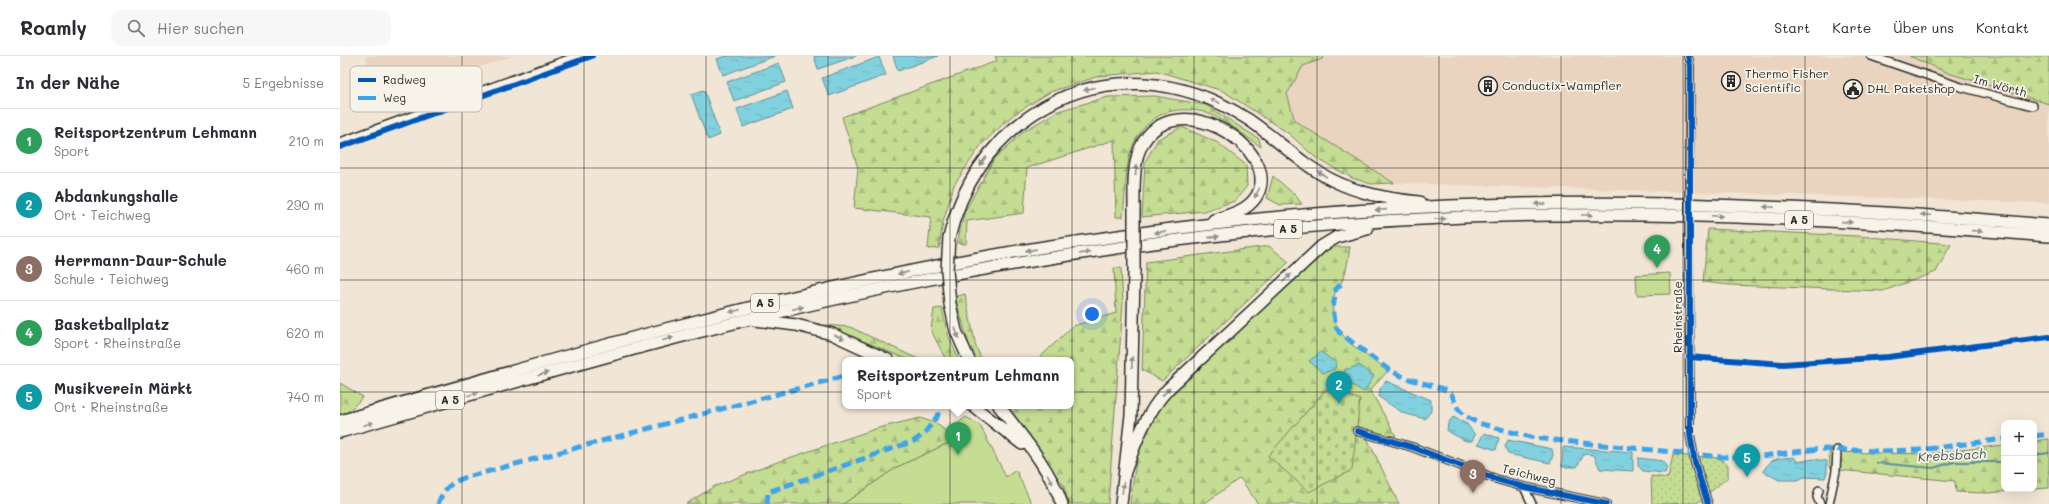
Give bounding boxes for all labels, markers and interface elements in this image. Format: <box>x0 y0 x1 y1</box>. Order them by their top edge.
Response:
search box <box>111 10 391 46</box>
text: Roamly <box>20 15 87 40</box>
icon: search <box>125 17 147 39</box>
text: Hier suchen <box>157 18 244 38</box>
text: Start <box>1774 18 1810 37</box>
text: Karte <box>1832 18 1871 37</box>
text: Über uns <box>1893 18 1954 37</box>
text: Kontakt <box>1976 18 2029 37</box>
place label: Thermo Fisher Scientific <box>1745 65 1829 95</box>
legend <box>350 66 482 112</box>
building icon: Thermo Fisher Scientific <box>1720 70 1742 92</box>
street label: Im Wörth <box>1972 70 2029 100</box>
text: In der Nähe <box>16 71 120 93</box>
text: Radweg <box>383 72 426 87</box>
text: 5 Ergebnisse <box>243 74 324 91</box>
building icon: Conductix-Wampfler <box>1477 75 1499 97</box>
place label: Conductix-Wampfler <box>1502 77 1622 93</box>
public building icon: DHL Paketshop <box>1842 78 1864 100</box>
place label: DHL Paketshop <box>1867 80 1955 96</box>
one-way arrow <box>1082 86 1094 92</box>
text: Weg <box>383 90 406 105</box>
one-way arrow <box>1210 98 1221 104</box>
text: Reitsportzentrum Lehmann <box>54 122 257 142</box>
text: 1 <box>26 132 32 149</box>
text: 210 m <box>288 132 324 149</box>
text: Sport <box>54 142 89 159</box>
one-way arrow <box>979 155 987 166</box>
one-way arrow <box>1133 164 1139 176</box>
one-way arrow <box>1317 171 1328 178</box>
text: Abdankungshalle <box>54 186 178 206</box>
one-way arrow <box>1254 187 1260 199</box>
text: 2 <box>25 196 33 213</box>
text: 290 m <box>287 196 324 213</box>
one-way arrow <box>1534 201 1546 208</box>
one-way arrow <box>1763 203 1775 210</box>
text: Ort · Teichweg <box>54 206 150 223</box>
one-way arrow <box>1375 207 1387 214</box>
road number: A 5 <box>1785 211 1813 229</box>
one-way arrow <box>1581 212 1594 218</box>
one-way arrow <box>1920 212 1932 219</box>
one-way arrow <box>1711 213 1723 220</box>
one-way arrow <box>1434 216 1447 222</box>
one-way arrow <box>1841 218 1853 225</box>
road number: A 5 <box>1274 220 1302 238</box>
one-way arrow <box>1971 227 1983 234</box>
one-way arrow <box>1154 229 1166 235</box>
one-way arrow <box>1208 233 1220 240</box>
pin: 4 <box>1644 235 1670 268</box>
one-way arrow <box>1025 247 1037 253</box>
text: Herrmann-Daur-Schule <box>54 250 227 270</box>
one-way arrow <box>1079 250 1091 257</box>
text: 3 <box>25 260 33 277</box>
text: 460 m <box>286 260 324 277</box>
text: Schule · Teichweg <box>54 270 169 287</box>
one-way arrow <box>897 270 909 276</box>
one-way arrow <box>1282 273 1292 282</box>
street label: Rheinstraße <box>1669 281 1685 353</box>
road number: A 5 <box>751 294 779 312</box>
one-way arrow <box>792 304 804 310</box>
your location <box>1082 304 1102 324</box>
one-way arrow <box>729 308 742 314</box>
text: Basketballplatz <box>54 314 169 334</box>
text: 4 <box>25 324 33 341</box>
text: 620 m <box>286 324 324 341</box>
one-way arrow <box>954 327 960 339</box>
text: Sport · Rheinstraße <box>54 334 181 351</box>
one-way arrow <box>833 334 845 340</box>
one-way arrow <box>662 336 674 342</box>
one-way arrow <box>1129 355 1135 368</box>
popup <box>842 357 1074 409</box>
text: Reitsportzentrum Lehmann <box>857 365 1059 385</box>
one-way arrow <box>537 371 549 377</box>
pin: 2 <box>1326 371 1352 404</box>
text: Musikverein Märkt <box>54 378 192 398</box>
text: Sport <box>857 385 892 402</box>
one-way arrow <box>1161 386 1170 397</box>
text: 5 <box>25 388 33 405</box>
text: 740 m <box>287 388 324 405</box>
road number: A 5 <box>436 391 464 409</box>
one-way arrow <box>467 391 479 397</box>
text: Ort · Rheinstraße <box>54 398 168 415</box>
map controls <box>2001 420 2037 492</box>
button: + <box>2001 420 2037 456</box>
one-way arrow <box>362 421 374 427</box>
pin: 1 <box>945 422 971 455</box>
pin: 5 <box>1734 444 1760 477</box>
water label: Krebsbach <box>1917 444 1987 465</box>
button: − <box>2001 456 2037 492</box>
pin: 3 <box>1460 460 1486 493</box>
street label: Teichweg <box>1500 460 1558 488</box>
one-way arrow <box>1047 473 1054 485</box>
one-way arrow <box>1120 482 1126 494</box>

